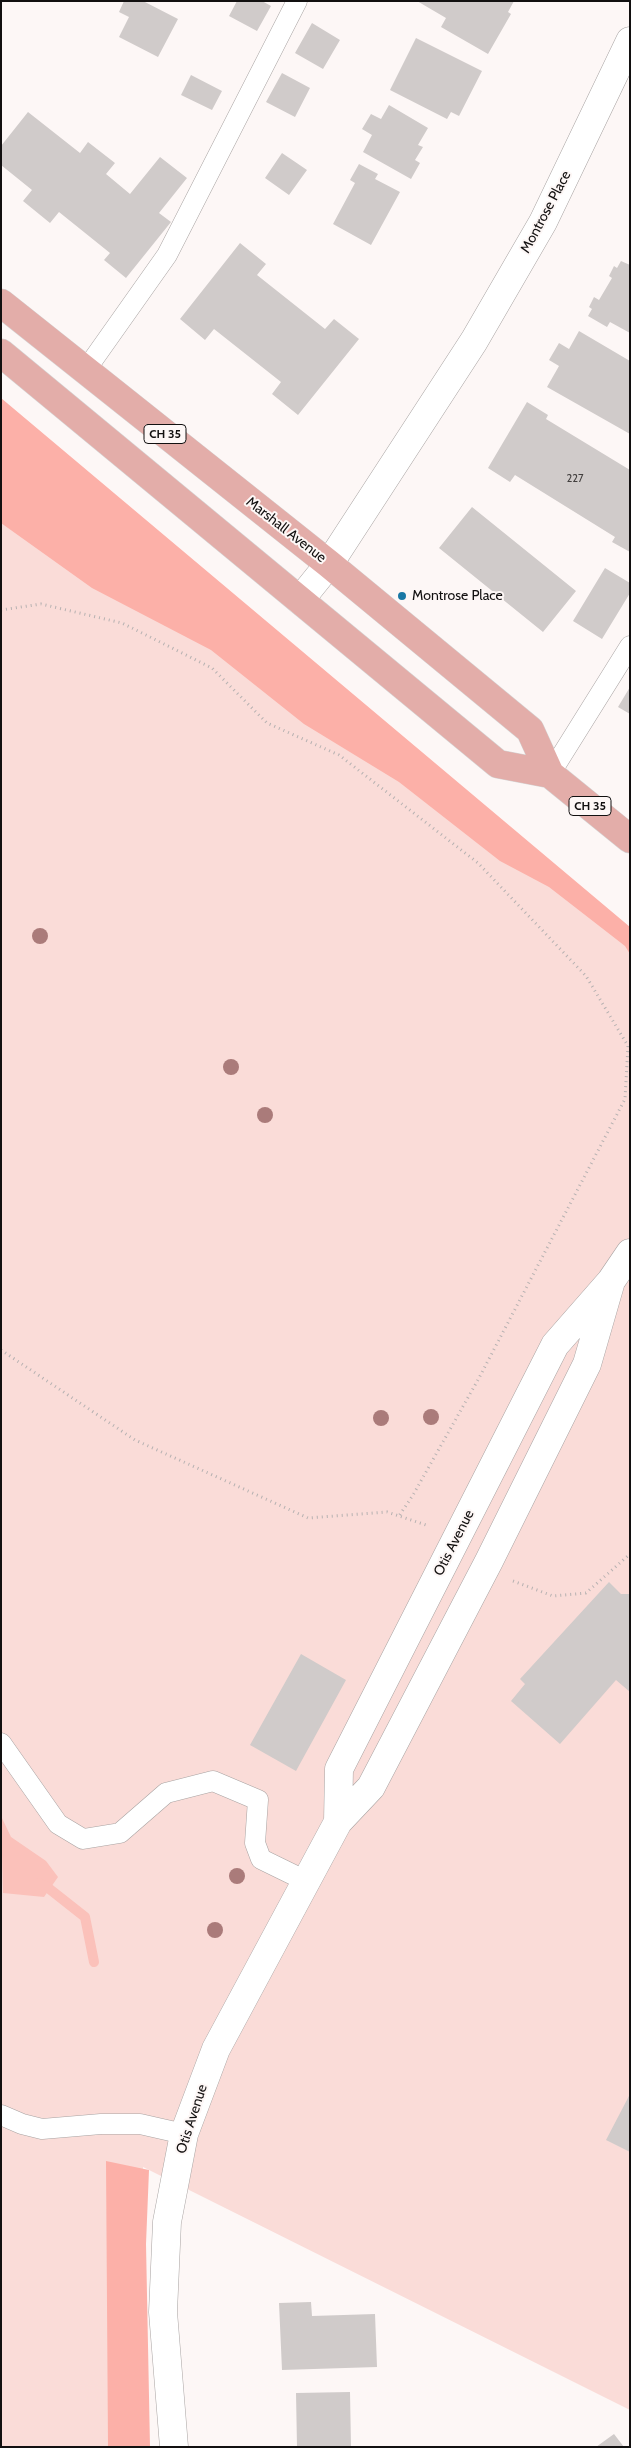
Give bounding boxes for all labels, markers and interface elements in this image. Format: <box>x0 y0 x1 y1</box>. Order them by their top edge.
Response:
street label: Montrose Place <box>517 168 575 256</box>
road number: CH 35 <box>144 424 186 444</box>
house number: 227 <box>566 472 584 486</box>
street label: Marshall Avenue <box>243 494 329 566</box>
place label: Montrose Place <box>412 588 503 604</box>
marker: Montrose Place <box>396 590 408 602</box>
road number: CH 35 <box>569 796 611 816</box>
street label: Otis Avenue <box>430 1507 478 1579</box>
street label: Otis Avenue <box>173 2082 211 2156</box>

